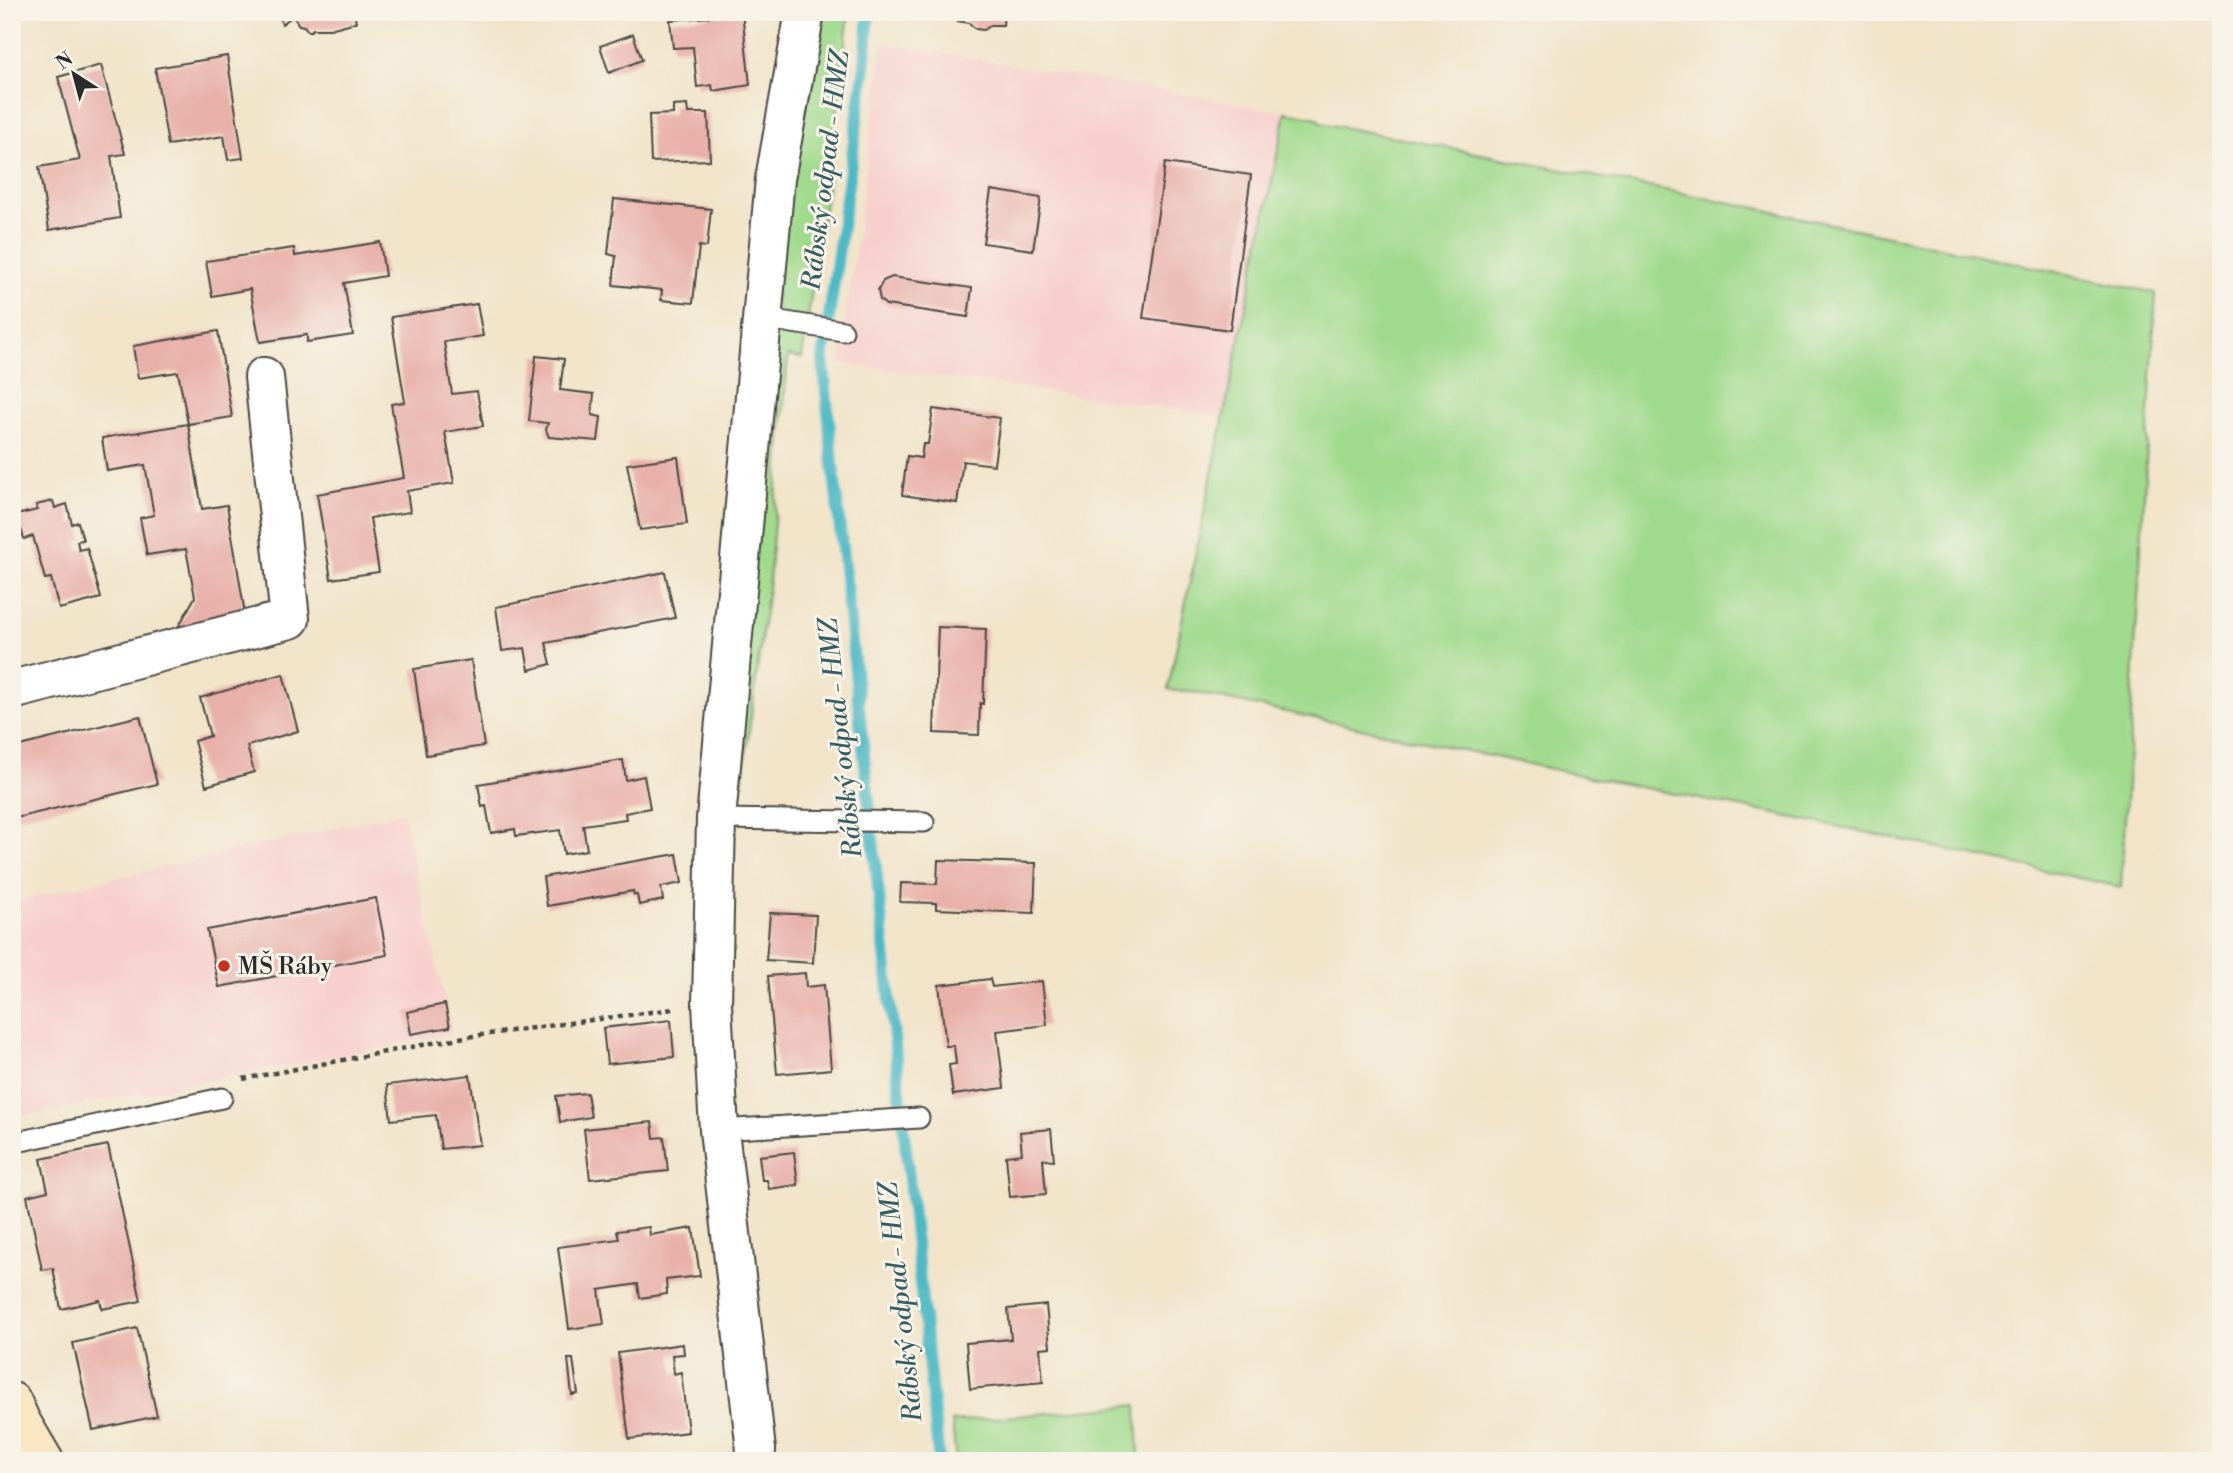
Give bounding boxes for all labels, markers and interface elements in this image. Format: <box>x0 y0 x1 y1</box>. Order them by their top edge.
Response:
north arrow <box>38 38 108 108</box>
water label: Rábský odpad - HMZ <box>795 46 857 293</box>
text: N <box>51 47 78 75</box>
water label: Rábský odpad - HMZ <box>812 614 870 861</box>
place label: MŠ Ráby <box>238 950 333 982</box>
marker: MŠ Ráby <box>216 958 232 974</box>
water label: Rábský odpad - HMZ <box>872 1178 930 1425</box>

